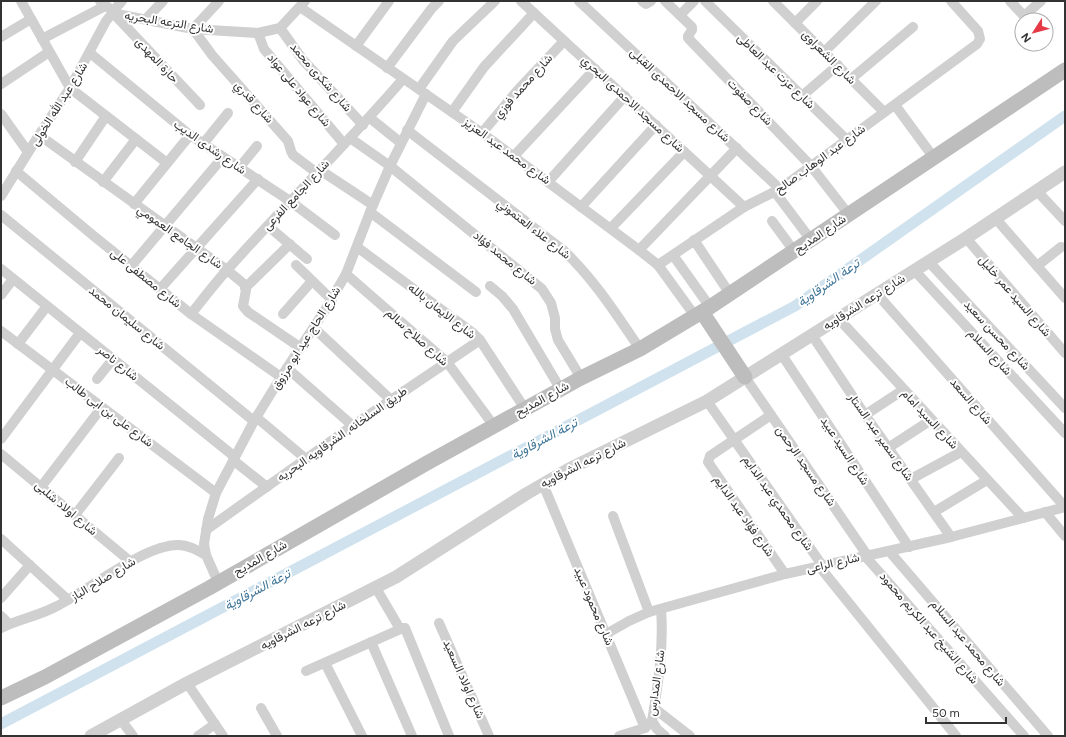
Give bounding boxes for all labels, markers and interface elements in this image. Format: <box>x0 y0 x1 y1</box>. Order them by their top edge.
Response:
street label: شارع الترعه البحريه <box>123 8 215 38</box>
north arrow <box>1014 12 1054 52</box>
street label: شارع الشعراوى <box>798 27 859 88</box>
street label: شارع عزت عبد العاطى <box>733 30 818 113</box>
text: N <box>1019 30 1034 45</box>
street label: حارة المهدى <box>132 34 182 86</box>
street label: شارع شكرى محمد <box>286 40 355 116</box>
street label: شارع مسجد الاحمدى القبلى <box>626 45 733 146</box>
street label: شارع عواد على عواد <box>263 51 334 131</box>
street label: شارع محمد فوزي <box>491 51 558 123</box>
street label: شارع مسجد الاحمدى البحري <box>577 53 687 157</box>
street label: شارع عبد الله الخولى <box>28 60 92 149</box>
street label: شارع صفوت <box>723 76 776 129</box>
street label: شارع قدري <box>229 78 276 128</box>
street label: شارع محمد عبد العزيز <box>459 114 553 189</box>
street label: شارع رشدى الديب <box>170 117 249 179</box>
street label: شارع عبد الوهاب صالح <box>772 122 869 198</box>
street label: شارع الجامع الفرعى <box>260 157 334 234</box>
street label: شارع علاء العتموني <box>493 196 573 264</box>
street label: شارع الجامع العمومي <box>133 202 225 274</box>
street label: شارع المديح <box>792 212 850 258</box>
street label: شارع محمد فؤاد <box>469 228 539 289</box>
street label: شارع مصطفى على <box>107 245 184 312</box>
street label: شارع السيد عمر خليل <box>975 253 1054 341</box>
water label: ترعة الشرقاوية <box>794 254 865 310</box>
street label: شارع ترعه الشرقاويه <box>820 271 909 335</box>
street label: شارع الايمان بالله <box>404 280 479 343</box>
street label: شارع سليمان محمد <box>85 283 168 354</box>
street label: شارع الحاج عيد ابو مرزوق <box>269 284 345 393</box>
street label: شارع محسن سعيد <box>960 297 1033 374</box>
street label: شارع صلاح سالم <box>382 305 451 370</box>
street label: شارع السلام <box>964 326 1015 379</box>
street label: شارع ناصر <box>93 342 141 385</box>
street label: شارع على بن ابى طالب <box>61 374 156 451</box>
street label: شارع السعد <box>946 375 995 428</box>
street label: شارع المديح <box>513 379 572 421</box>
street label: طريق السلخانه, الشرقاويه البحريه <box>274 384 410 485</box>
street label: شارع السيد امام <box>897 386 961 453</box>
street label: شارع سمير عبد الستار <box>843 390 916 485</box>
water label: ترعة الشرقاوية <box>509 414 582 463</box>
street label: شارع السيد عبيد <box>816 414 872 489</box>
street label: شارع مسجد الرحمن <box>771 423 839 510</box>
street label: شارع ترعه الشرقاويه <box>538 435 629 492</box>
street label: شارع محمدي عبد الدايم <box>737 453 816 555</box>
street label: شارع فؤاد عبد الدايم <box>709 473 777 560</box>
street label: شارع اولاد شلبى <box>31 478 100 540</box>
street label: شارع المديح <box>231 537 290 581</box>
street label: شارع الراعى <box>805 550 861 578</box>
street label: شارع صلاح الباز <box>67 554 139 606</box>
water label: ترعة الشرقاوية <box>222 565 295 614</box>
street label: شارع محمود عبيد <box>569 565 617 648</box>
street label: شارع الشيخ عبد الكريم محمود <box>875 569 981 688</box>
street label: شارع ترعه الشرقاويه <box>258 597 349 654</box>
street label: شارع محمد عبد السلام <box>926 597 1008 690</box>
street label: شارع اولاد السعيد <box>439 637 488 721</box>
street label: شارع المدارس <box>644 649 670 717</box>
scale bar <box>926 699 1006 725</box>
text: 50 m <box>932 706 960 720</box>

